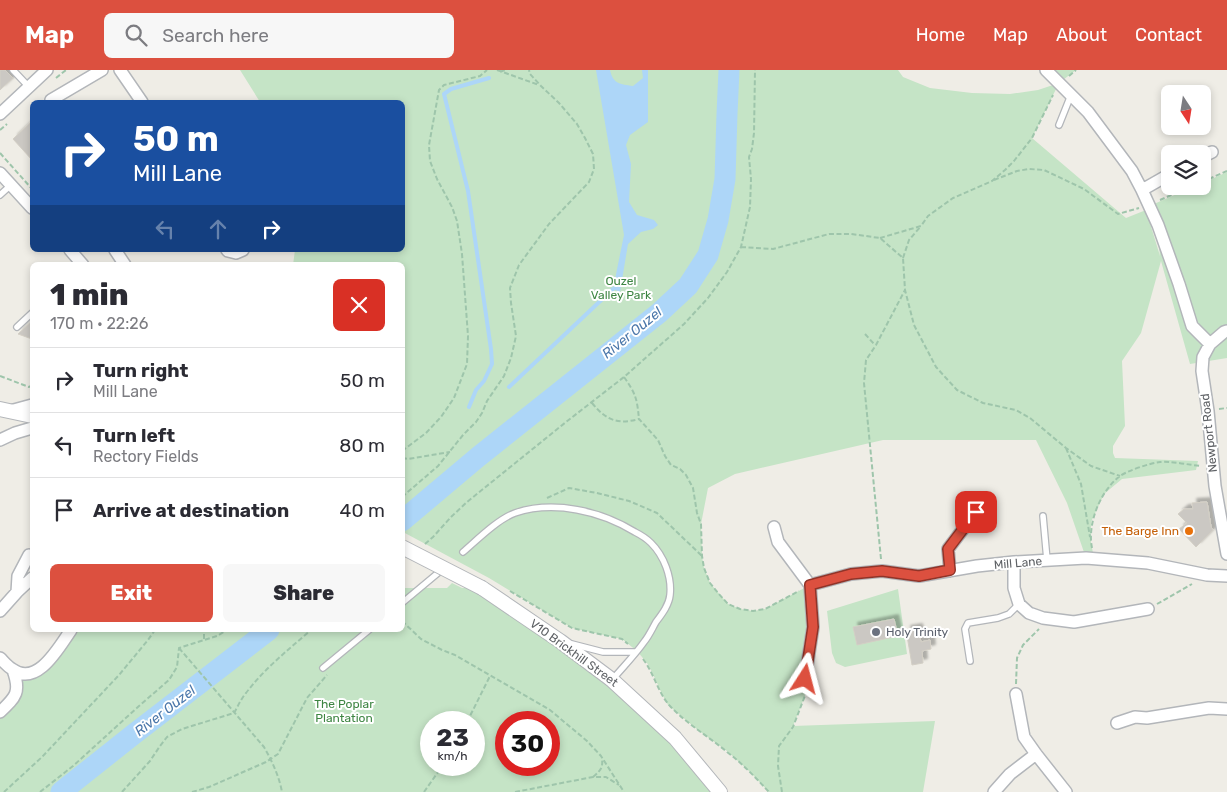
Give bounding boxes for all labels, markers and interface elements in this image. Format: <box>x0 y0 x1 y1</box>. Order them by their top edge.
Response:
search box <box>104 13 454 58</box>
text: Map <box>25 21 74 49</box>
icon: search <box>122 21 150 49</box>
text: Search here <box>162 24 269 47</box>
text: Home <box>916 24 965 46</box>
text: Map <box>993 24 1028 46</box>
text: About <box>1056 24 1107 46</box>
text: Contact <box>1135 24 1202 46</box>
north arrow <box>1161 85 1211 135</box>
map controls <box>1161 85 1211 195</box>
text: 50 m <box>133 118 219 160</box>
icon: right <box>50 120 115 185</box>
button: layers <box>1161 145 1211 195</box>
text: Mill Lane <box>133 160 222 187</box>
icon: left <box>151 215 179 243</box>
icon: ahead <box>204 215 232 243</box>
icon: right <box>257 215 285 243</box>
park label: Ouzel Valley Park <box>591 274 652 302</box>
text: 1 min <box>50 277 128 313</box>
button: close <box>333 279 385 331</box>
water label: River Ouzel <box>598 303 666 362</box>
text: 170 m · 22:26 <box>50 314 148 333</box>
text: Turn right <box>93 359 188 382</box>
icon: right <box>50 366 78 394</box>
text: 50 m <box>340 369 385 392</box>
text: Mill Lane <box>93 382 158 401</box>
street label: Newport Road <box>1198 393 1220 473</box>
text: Turn left <box>93 424 175 447</box>
icon: left <box>50 431 78 459</box>
text: 80 m <box>339 434 385 457</box>
text: Rectory Fields <box>93 447 199 466</box>
pin <box>955 491 997 533</box>
icon: arrive <box>50 496 78 524</box>
icon: arrive <box>962 498 990 526</box>
text: Arrive at destination <box>93 499 289 522</box>
text: 40 m <box>340 499 385 522</box>
place label: The Barge Inn <box>1102 524 1179 538</box>
marker: The Barge Inn <box>1183 525 1195 537</box>
street label: Mill Lane <box>993 554 1043 572</box>
button: Exit <box>50 564 213 622</box>
button: Share <box>223 564 385 622</box>
street label: V10 Brickhill Street <box>527 616 621 690</box>
place label: Holy Trinity <box>886 625 949 639</box>
marker: Holy Trinity <box>870 626 882 638</box>
position arrow <box>778 652 830 704</box>
water label: River Ouzel <box>131 682 199 740</box>
park label: The Poplar Plantation <box>314 697 374 725</box>
speed limit sign: 30 <box>495 711 560 776</box>
text: 23 <box>436 723 469 752</box>
text: km/h <box>438 749 467 763</box>

